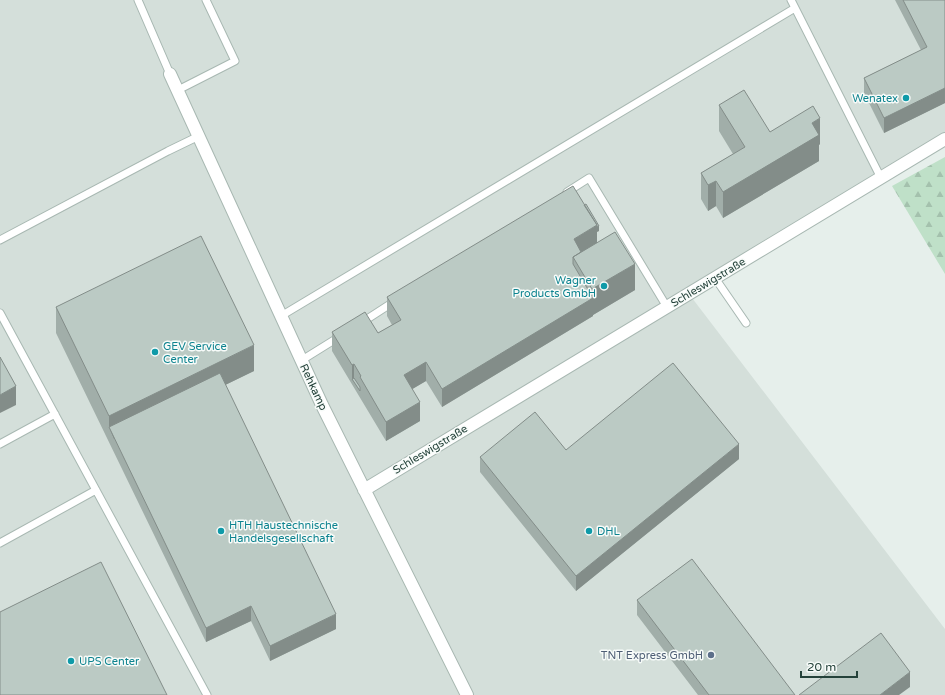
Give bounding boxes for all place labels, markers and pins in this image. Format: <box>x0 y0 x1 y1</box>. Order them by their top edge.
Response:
place label: Wenatex <box>852 92 898 105</box>
marker: Wenatex <box>901 93 911 103</box>
place label: Wagner Products GmbH <box>513 274 597 300</box>
marker: Wagner Products GmbH <box>599 281 609 291</box>
place label: GEV Service Center <box>163 340 227 366</box>
marker: GEV Service Center <box>150 347 160 357</box>
place label: HTH Haustechnische Handelsgesellschaft <box>229 519 338 545</box>
place label: DHL <box>597 525 621 538</box>
marker: HTH Haustechnische Handelsgesellschaft <box>216 526 226 536</box>
marker: DHL <box>584 526 594 536</box>
place label: TNT Express GmbH <box>601 649 703 662</box>
marker: TNT Express GmbH <box>706 650 716 660</box>
place label: UPS Center <box>79 655 140 668</box>
marker: UPS Center <box>66 656 76 666</box>

